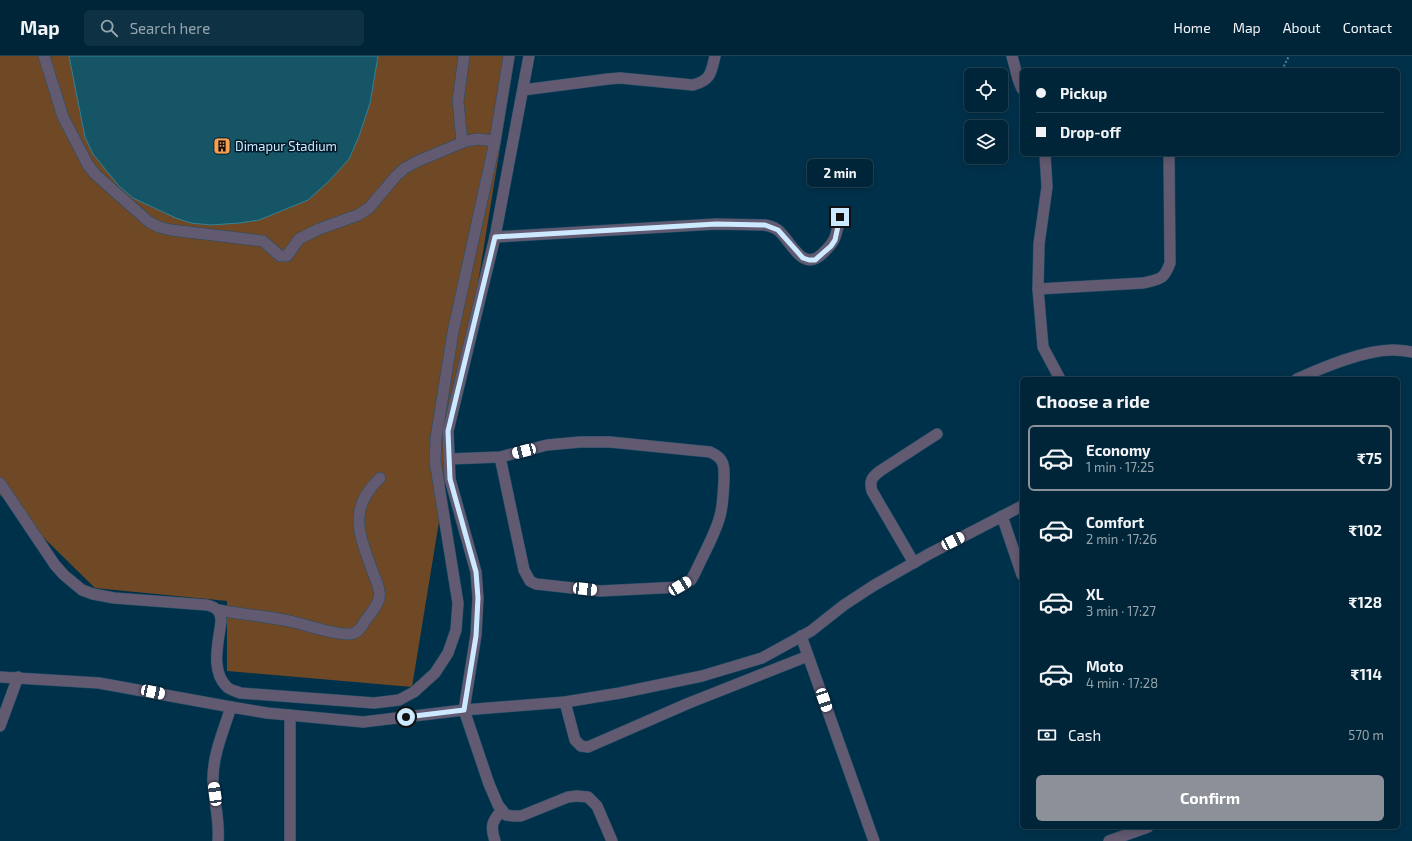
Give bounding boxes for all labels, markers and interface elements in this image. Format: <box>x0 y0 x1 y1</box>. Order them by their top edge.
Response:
search box <box>84 10 364 46</box>
text: Map <box>20 16 60 39</box>
icon: search <box>98 17 120 39</box>
text: Search here <box>130 19 210 37</box>
text: Home <box>1174 19 1211 36</box>
text: Map <box>1233 19 1261 36</box>
text: About <box>1283 19 1321 36</box>
text: Contact <box>1343 19 1392 36</box>
map controls <box>964 68 1008 164</box>
button: locate <box>964 68 1008 112</box>
text: Pickup <box>1060 84 1107 102</box>
button: layers <box>964 120 1008 164</box>
text: Drop-off <box>1060 123 1121 141</box>
building icon: Dimapur Stadium <box>212 136 232 156</box>
place label: Dimapur Stadium <box>235 138 337 154</box>
callout: 2 min <box>807 159 873 187</box>
text: 2 min <box>823 165 857 181</box>
route end <box>831 208 849 226</box>
text: Choose a ride <box>1036 390 1150 412</box>
icon: car <box>1038 440 1074 476</box>
text: Economy <box>1086 441 1151 459</box>
car <box>511 442 537 460</box>
text: ₹75 <box>1357 449 1382 467</box>
text: 1 min · 17:25 <box>1086 459 1154 475</box>
icon: car <box>1038 512 1074 548</box>
text: Comfort <box>1086 513 1144 531</box>
text: ₹102 <box>1348 521 1382 539</box>
car <box>940 530 966 552</box>
text: 2 min · 17:26 <box>1086 531 1157 547</box>
car <box>667 575 693 597</box>
car <box>572 582 598 596</box>
icon: car <box>1038 584 1074 620</box>
text: XL <box>1086 585 1104 603</box>
text: ₹128 <box>1349 593 1382 611</box>
text: 3 min · 17:27 <box>1086 603 1156 619</box>
icon: car <box>1038 656 1074 692</box>
text: Moto <box>1086 657 1124 675</box>
text: ₹114 <box>1351 665 1382 683</box>
text: 4 min · 17:28 <box>1086 675 1158 691</box>
car <box>140 684 166 700</box>
car <box>814 687 834 713</box>
route start <box>397 708 415 726</box>
icon: cash <box>1036 724 1058 746</box>
text: Cash <box>1068 726 1101 744</box>
text: 570 m <box>1348 727 1384 743</box>
button: Confirm <box>1036 775 1384 821</box>
car <box>207 781 223 807</box>

